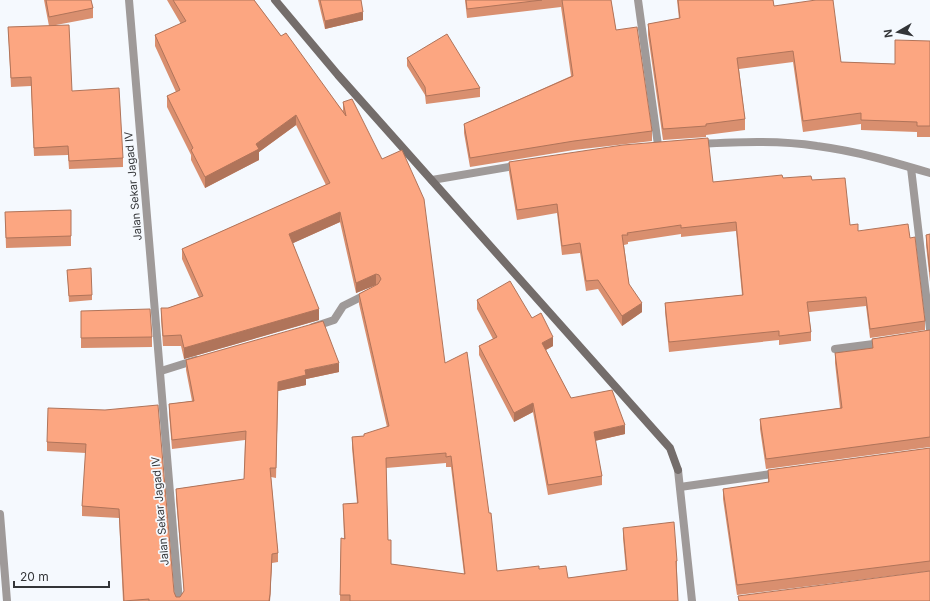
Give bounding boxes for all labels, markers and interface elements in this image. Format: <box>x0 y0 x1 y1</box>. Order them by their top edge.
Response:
north arrow <box>878 12 918 52</box>
text: N <box>881 28 896 39</box>
street label: Jalan Sekar Jagad IV <box>121 130 145 241</box>
street label: Jalan Sekar Jagad IV <box>148 455 172 566</box>
scale bar <box>14 563 109 589</box>
text: 20 m <box>20 569 49 584</box>

